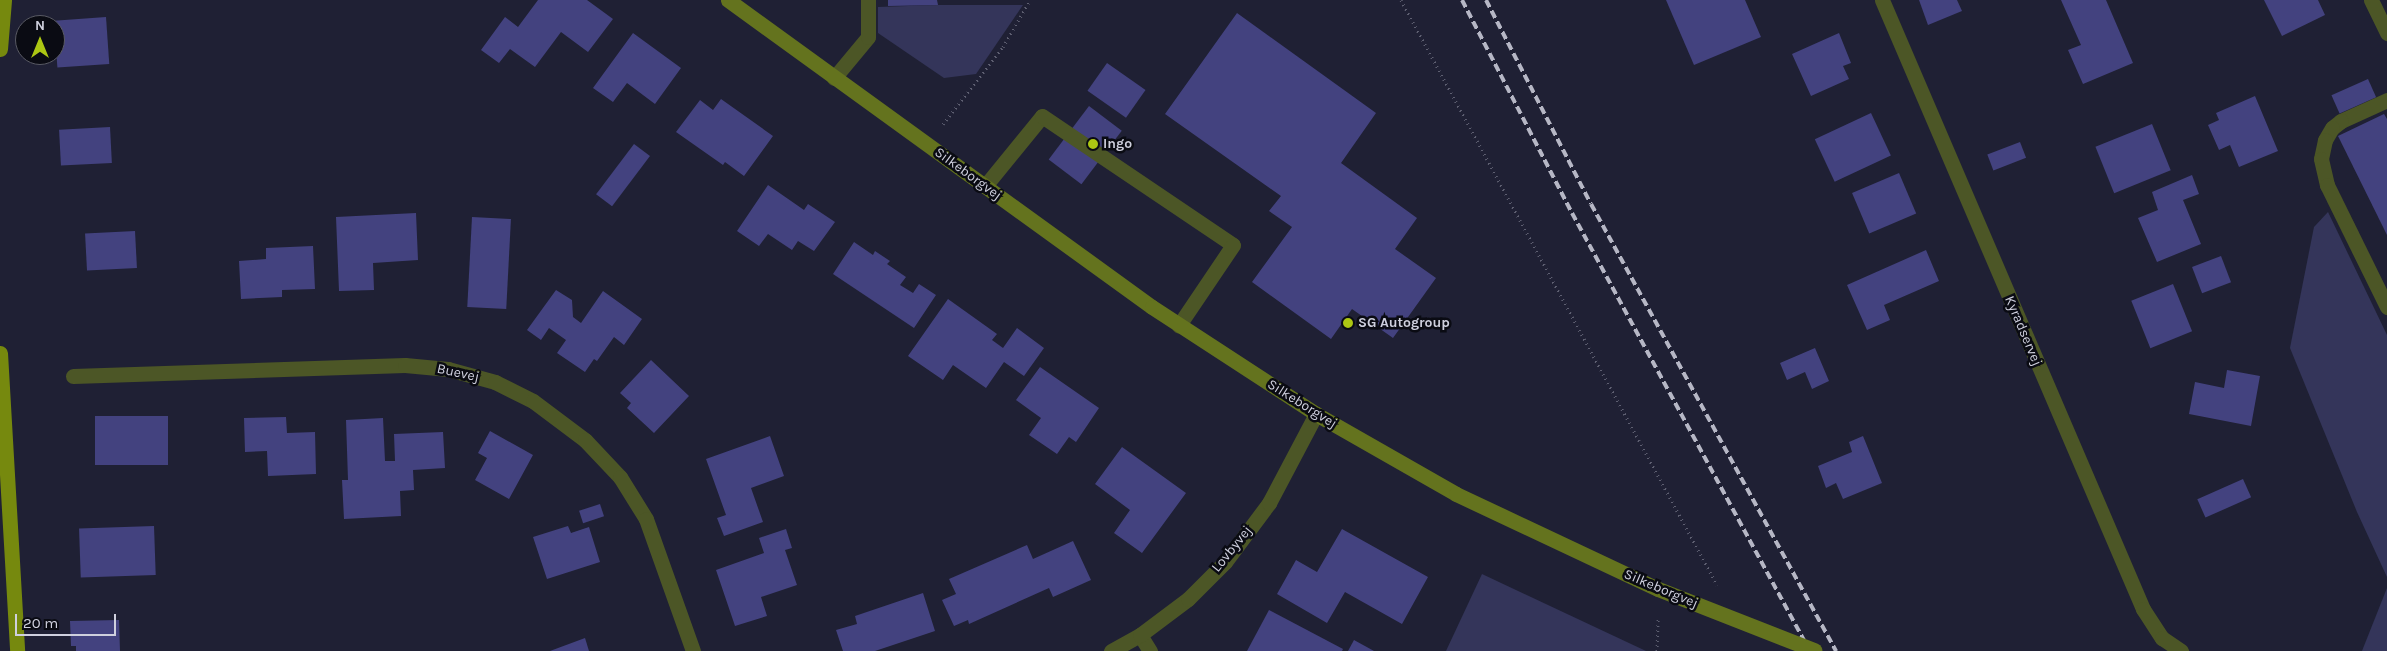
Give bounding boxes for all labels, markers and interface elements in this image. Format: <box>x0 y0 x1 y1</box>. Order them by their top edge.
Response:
north arrow <box>15 15 65 65</box>
text: N <box>35 17 45 34</box>
place label: Ingo <box>1103 136 1132 152</box>
marker: Ingo <box>1087 138 1099 150</box>
street label: Silkeborgvej <box>931 144 1005 204</box>
street label: Kyradservej <box>2001 294 2045 368</box>
place label: SG Autogroup <box>1358 315 1450 331</box>
marker: SG Autogroup <box>1342 317 1354 329</box>
street label: Buevej <box>435 360 481 386</box>
street label: Silkeborgvej <box>1264 376 1340 432</box>
street label: Lovbyvej <box>1208 522 1256 576</box>
street label: Silkeborgvej <box>1621 566 1701 612</box>
scale bar <box>18 604 119 636</box>
text: 20 m <box>23 614 58 632</box>

